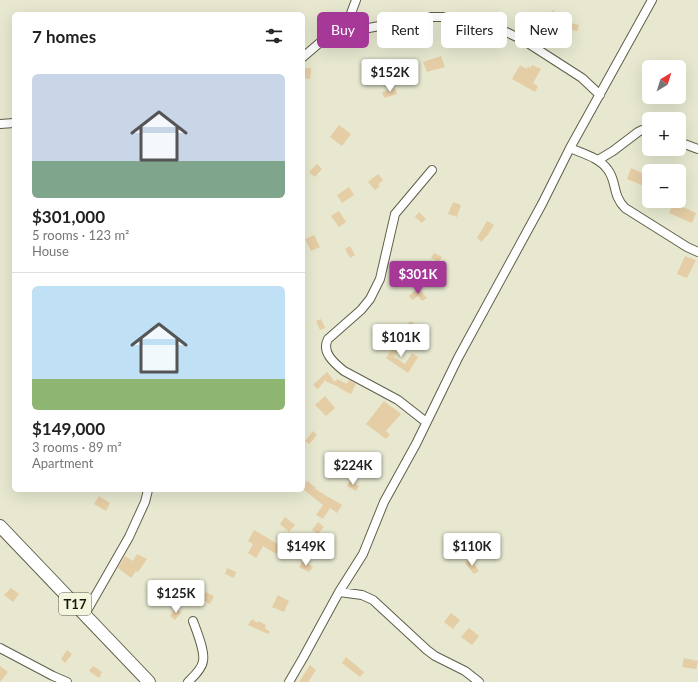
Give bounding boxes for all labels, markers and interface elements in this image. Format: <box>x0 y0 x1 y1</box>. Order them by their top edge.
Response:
chip: Buy <box>317 12 369 48</box>
chip: Rent <box>377 12 433 48</box>
chip: Filters <box>441 12 507 48</box>
chip: New <box>515 12 572 48</box>
icon: filters <box>263 25 285 47</box>
text: 7 homes <box>32 26 96 47</box>
pin: $152K <box>362 59 418 93</box>
north arrow <box>642 60 686 104</box>
map controls <box>642 60 686 208</box>
text: $152K <box>370 64 410 80</box>
icon: home <box>123 100 195 172</box>
button: + <box>642 112 686 156</box>
button: − <box>642 164 686 208</box>
text: $301,000 <box>32 206 105 227</box>
text: 5 rooms · 123 m² <box>32 227 129 243</box>
text: House <box>32 243 69 259</box>
pin: $301K <box>390 261 446 295</box>
text: $301K <box>398 266 438 282</box>
icon: home <box>123 312 195 384</box>
pin: $101K <box>373 324 429 358</box>
text: $101K <box>381 329 421 345</box>
text: $149,000 <box>32 418 105 439</box>
text: 3 rooms · 89 m² <box>32 439 122 455</box>
pin: $224K <box>325 452 381 486</box>
text: Apartment <box>32 455 93 471</box>
text: $224K <box>333 457 373 473</box>
pin: $149K <box>278 533 334 567</box>
pin: $110K <box>444 533 500 567</box>
text: $149K <box>286 538 326 554</box>
text: $110K <box>452 538 492 554</box>
pin: $125K <box>148 580 204 614</box>
text: $125K <box>156 585 196 601</box>
road number: T17 <box>59 593 91 615</box>

